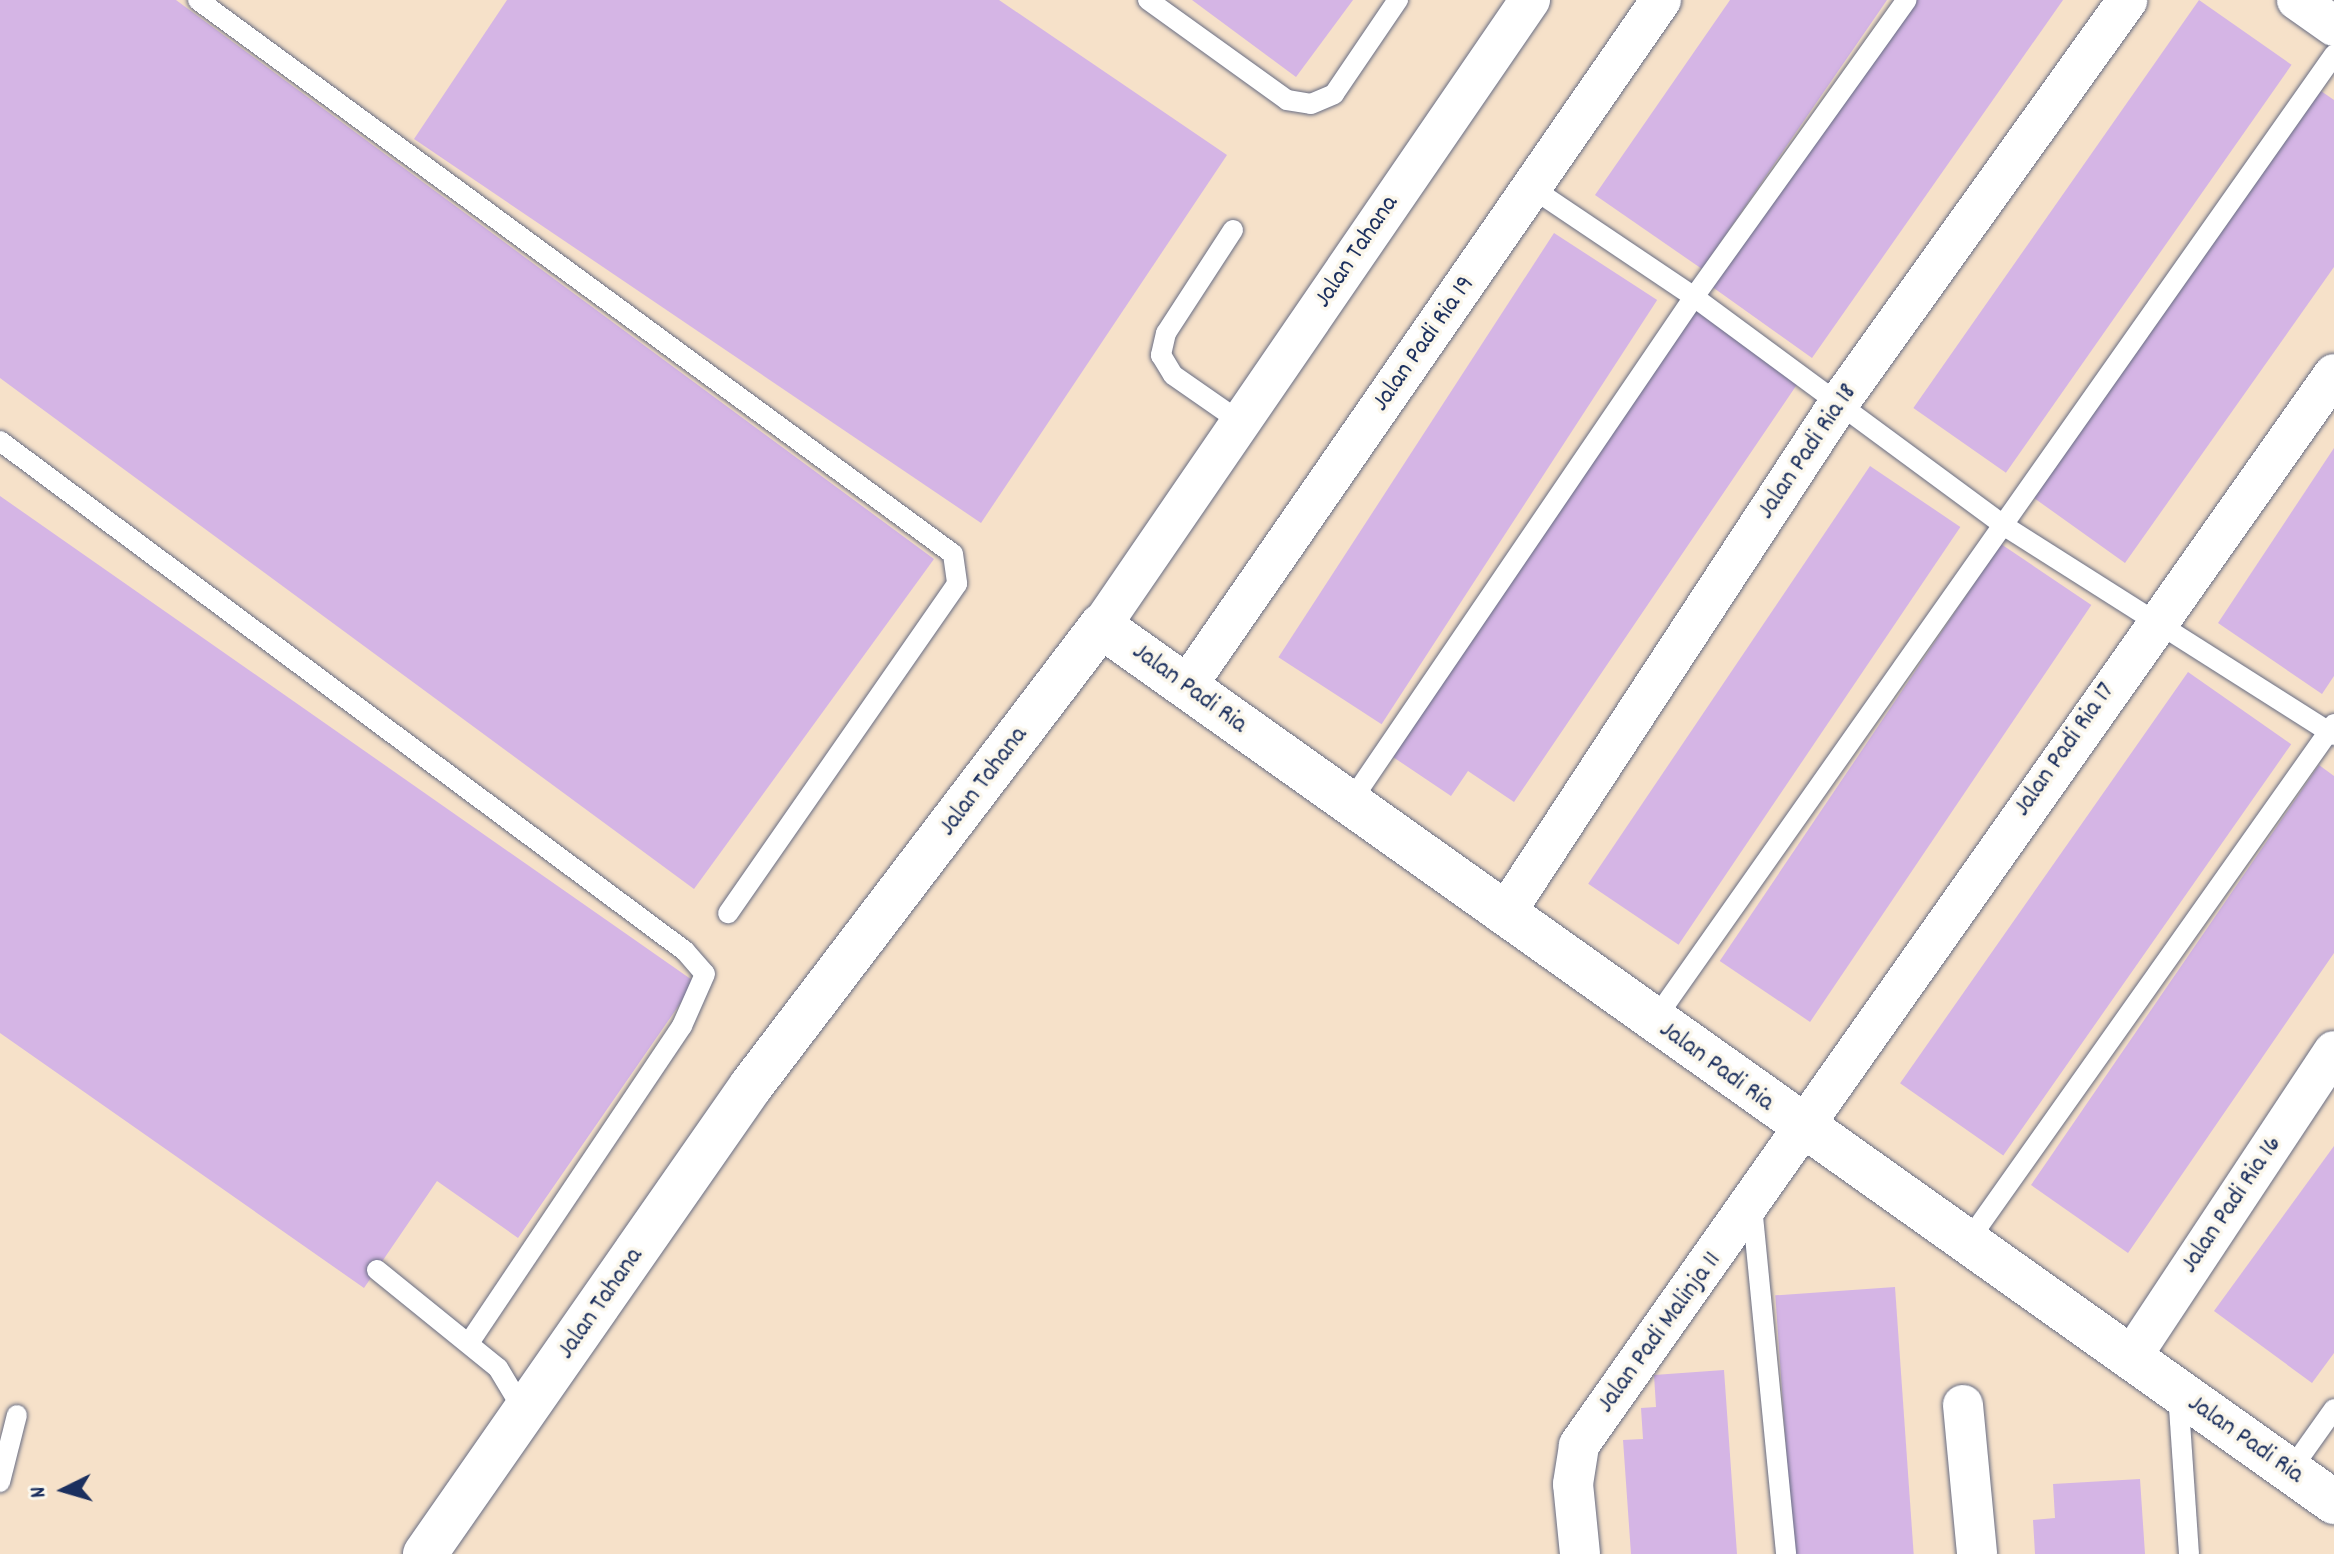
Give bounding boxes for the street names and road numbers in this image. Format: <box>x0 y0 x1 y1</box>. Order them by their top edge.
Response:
street label: Jalan Tahana <box>1308 190 1406 314</box>
street label: Jalan Padi Ria 19 <box>1366 270 1482 418</box>
street label: Jalan Padi Ria 18 <box>1751 378 1865 526</box>
street label: Jalan Padi Ria <box>1125 637 1253 741</box>
street label: Jalan Padi Ria 17 <box>2007 677 2123 823</box>
street label: Jalan Tahana <box>933 721 1035 843</box>
street label: Jalan Padi Ria <box>1652 1015 1780 1119</box>
street label: Jalan Padi Ria 16 <box>2175 1130 2289 1280</box>
street label: Jalan Tahana <box>551 1242 651 1366</box>
street label: Jalan Padi Malinja 11 <box>1591 1246 1729 1420</box>
street label: Jalan Padi Ria <box>2181 1389 2309 1491</box>

